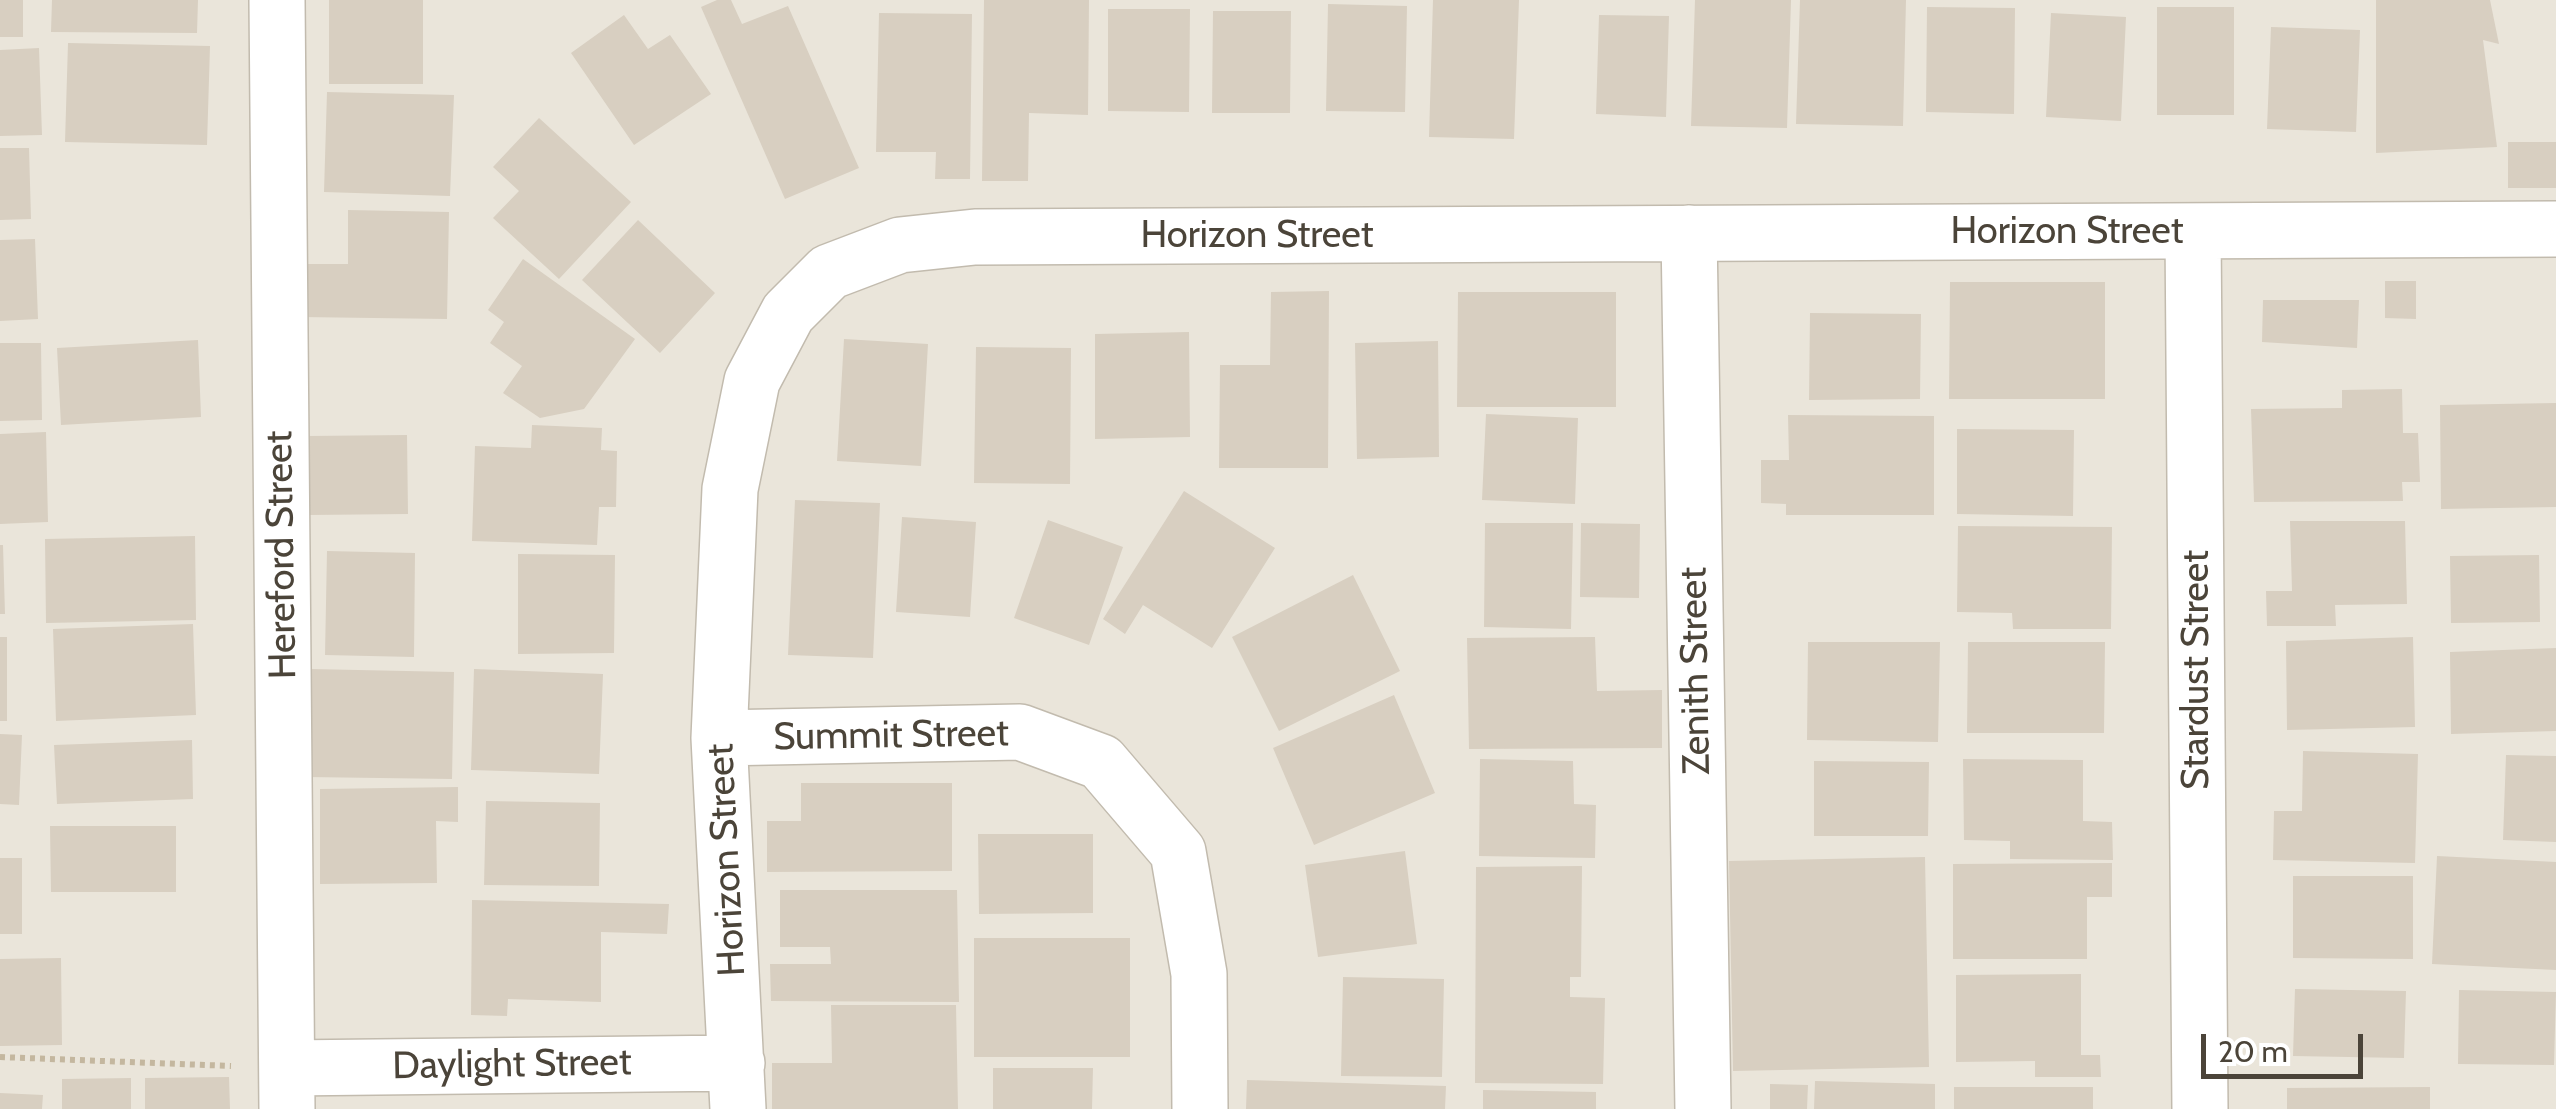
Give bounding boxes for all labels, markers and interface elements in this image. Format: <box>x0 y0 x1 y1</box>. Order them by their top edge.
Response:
street label: Horizon Street <box>1950 209 2184 255</box>
street label: Horizon Street <box>1140 213 1374 259</box>
street label: Hereford Street <box>257 430 307 680</box>
street label: Stardust Street <box>2174 550 2220 790</box>
street label: Zenith Street <box>1671 567 1721 775</box>
street label: Summit Street <box>773 711 1009 761</box>
street label: Horizon Street <box>698 742 756 978</box>
scale bar <box>2206 1014 2368 1076</box>
text: 20 m <box>2218 1033 2288 1070</box>
street label: Daylight Street <box>392 1040 632 1090</box>

